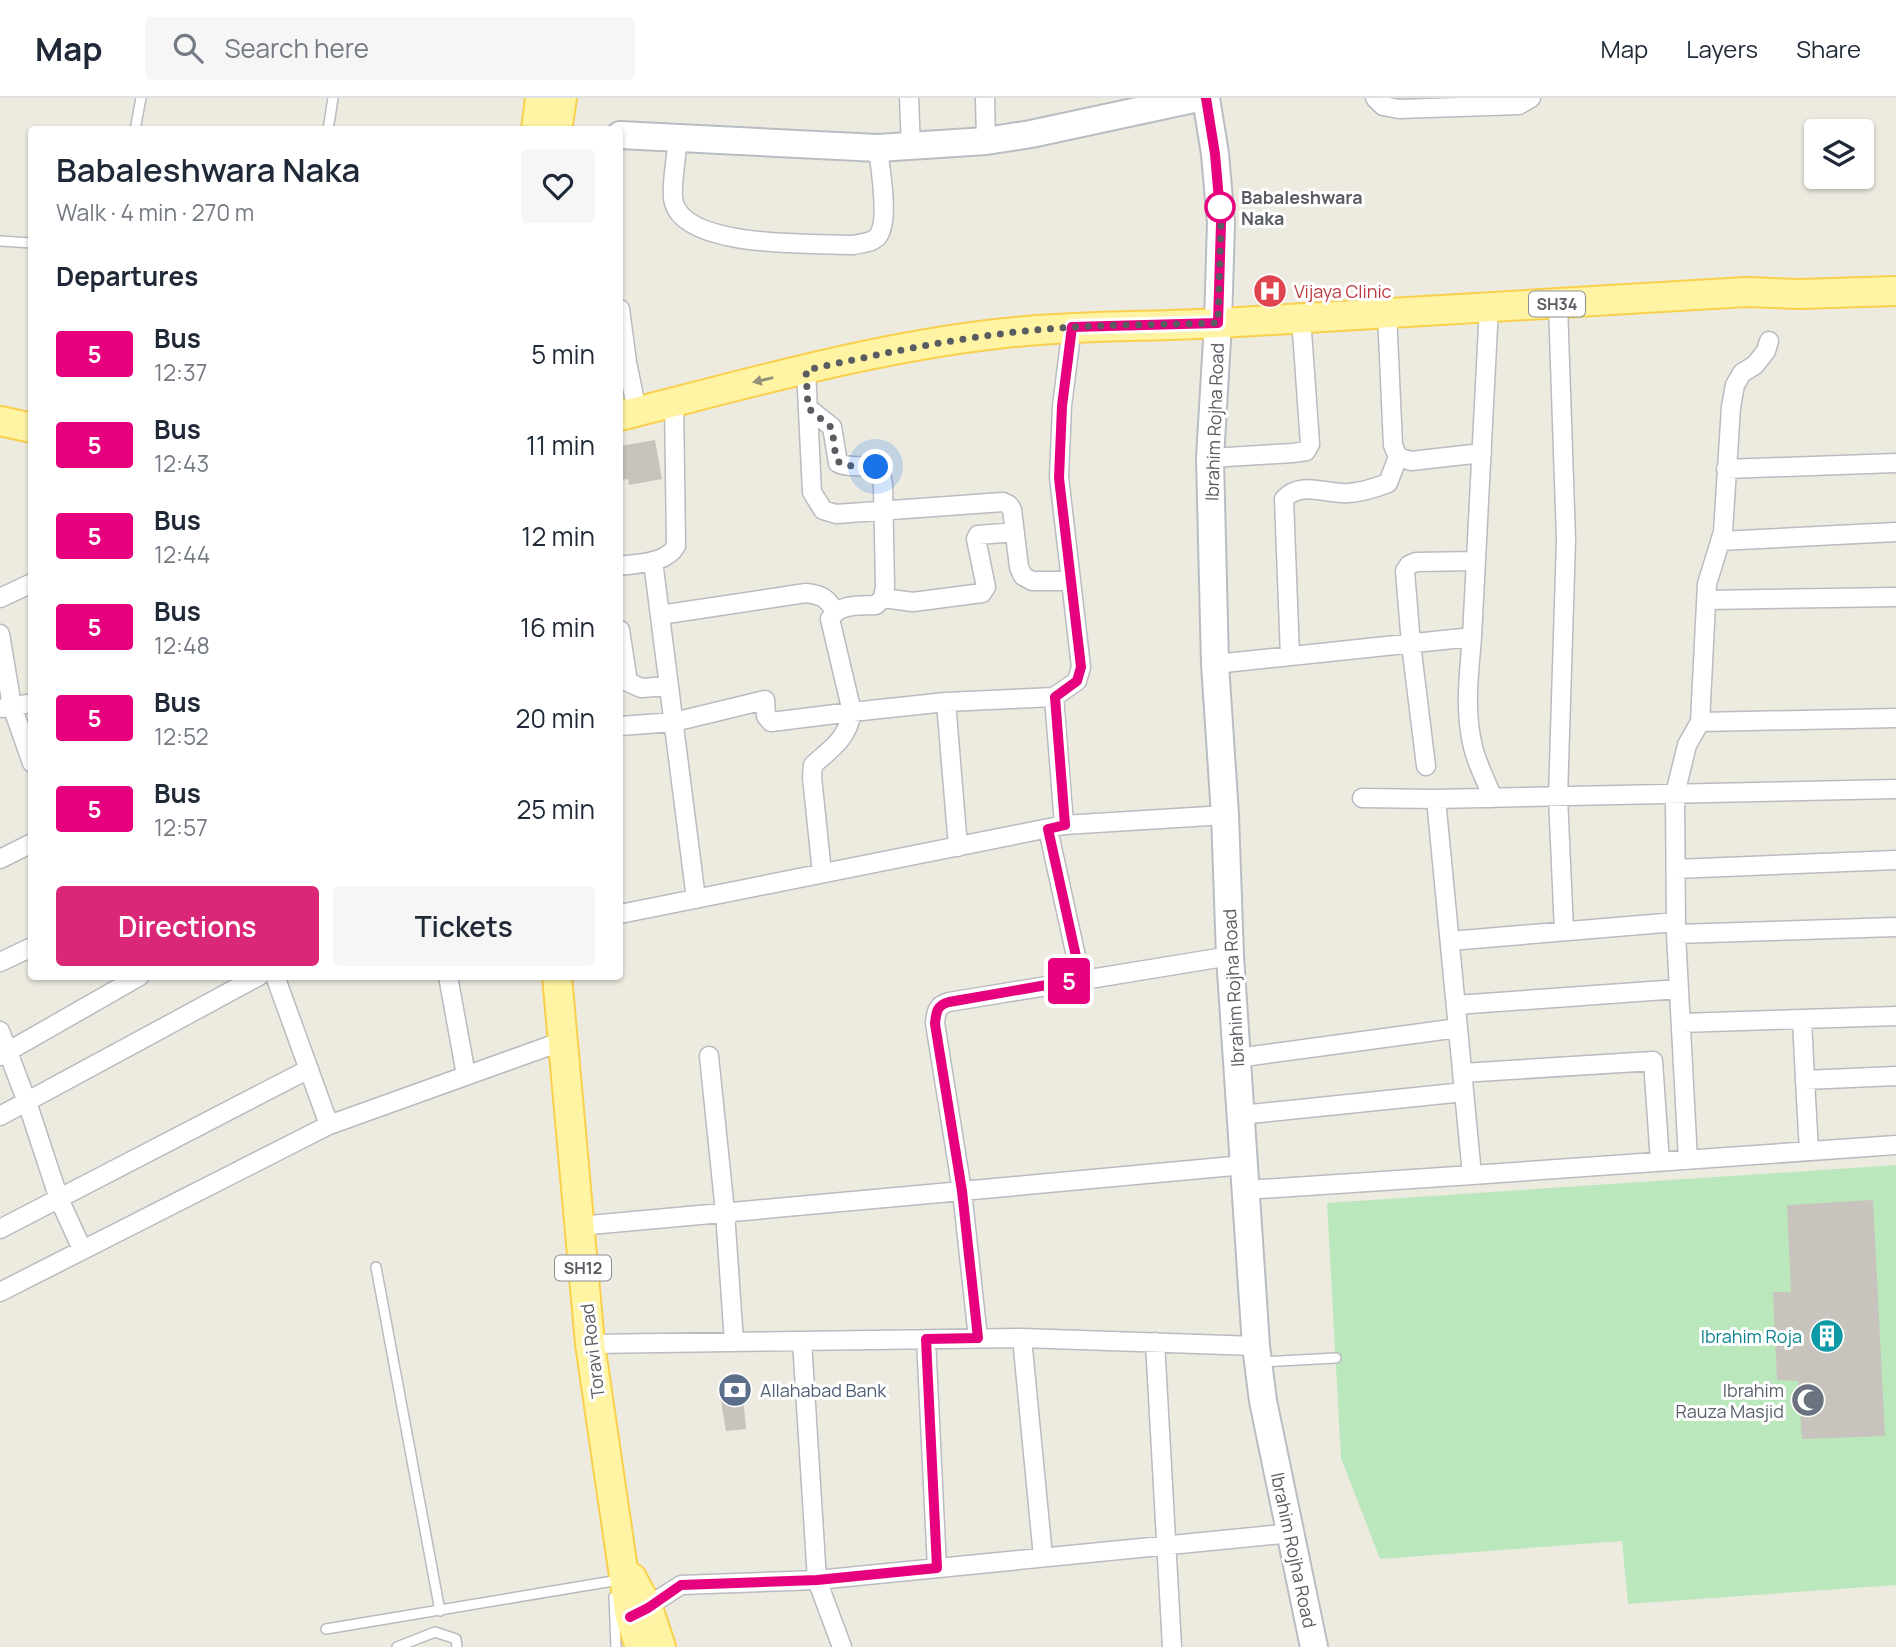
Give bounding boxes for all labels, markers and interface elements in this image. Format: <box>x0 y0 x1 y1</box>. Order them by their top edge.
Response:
search box <box>145 17 635 80</box>
text: Map <box>35 26 103 71</box>
icon: search <box>169 29 207 67</box>
text: Search here <box>225 30 369 66</box>
text: Map <box>1601 32 1648 65</box>
text: Layers <box>1686 32 1758 65</box>
text: Share <box>1796 32 1861 65</box>
map controls <box>1804 119 1874 189</box>
button: layers <box>1804 119 1874 189</box>
text: Babaleshwara Naka <box>56 147 360 192</box>
button: heart <box>521 149 595 223</box>
place label: Babaleshwara Naka <box>1241 185 1363 230</box>
marker: Babaleshwara Naka <box>1205 192 1235 222</box>
text: Walk · 4 min · 270 m <box>56 196 254 228</box>
text: Departures <box>56 258 198 294</box>
hospital icon: Vijaya Clinic <box>1251 272 1289 310</box>
place label: Vijaya Clinic <box>1294 279 1392 303</box>
road number: SH34 <box>1529 292 1585 316</box>
text: Bus <box>154 320 201 356</box>
text: 5 min <box>531 336 595 372</box>
text: 5 <box>87 337 102 370</box>
street label: Ibrahim Rojha Road <box>1199 343 1229 501</box>
text: 12:37 <box>154 356 207 388</box>
one-way arrow <box>752 375 774 386</box>
text: Bus <box>154 411 201 447</box>
text: 11 min <box>526 427 595 463</box>
text: 5 <box>87 428 102 461</box>
text: 12:43 <box>154 447 209 479</box>
your location <box>858 449 893 484</box>
text: Bus <box>154 502 201 538</box>
text: 12 min <box>521 518 595 554</box>
text: 5 <box>87 519 102 552</box>
text: 12:44 <box>154 538 210 570</box>
text: Bus <box>154 593 201 629</box>
text: 16 min <box>520 609 595 645</box>
text: 5 <box>87 610 102 643</box>
text: 12:48 <box>154 629 210 661</box>
text: Bus <box>154 684 201 720</box>
text: 20 min <box>516 700 595 736</box>
text: 5 <box>87 701 102 734</box>
text: 12:52 <box>154 720 209 752</box>
text: Bus <box>154 775 201 811</box>
text: 25 min <box>516 791 595 827</box>
text: 5 <box>87 792 102 825</box>
text: 12:57 <box>154 811 208 843</box>
button: Directions <box>56 886 319 966</box>
button: Tickets <box>333 886 595 966</box>
street label: Ibrahim Rojha Road <box>1217 908 1249 1068</box>
line badge: 5 <box>1046 958 1092 1004</box>
text: 5 <box>1062 964 1076 997</box>
road number: SH12 <box>555 1256 611 1280</box>
street label: Toravi Road <box>574 1302 610 1400</box>
building icon: Ibrahim Roja <box>1808 1317 1846 1355</box>
place label: Ibrahim Roja <box>1701 1324 1802 1348</box>
bank icon: Allahabad Bank <box>716 1371 754 1409</box>
place label: Allahabad Bank <box>760 1378 887 1402</box>
place label: Ibrahim Rauza Masjid <box>1675 1378 1784 1423</box>
mosque icon: Ibrahim Rauza Masjid <box>1789 1381 1827 1419</box>
street label: Ibrahim Rojha Road <box>1266 1470 1322 1630</box>

